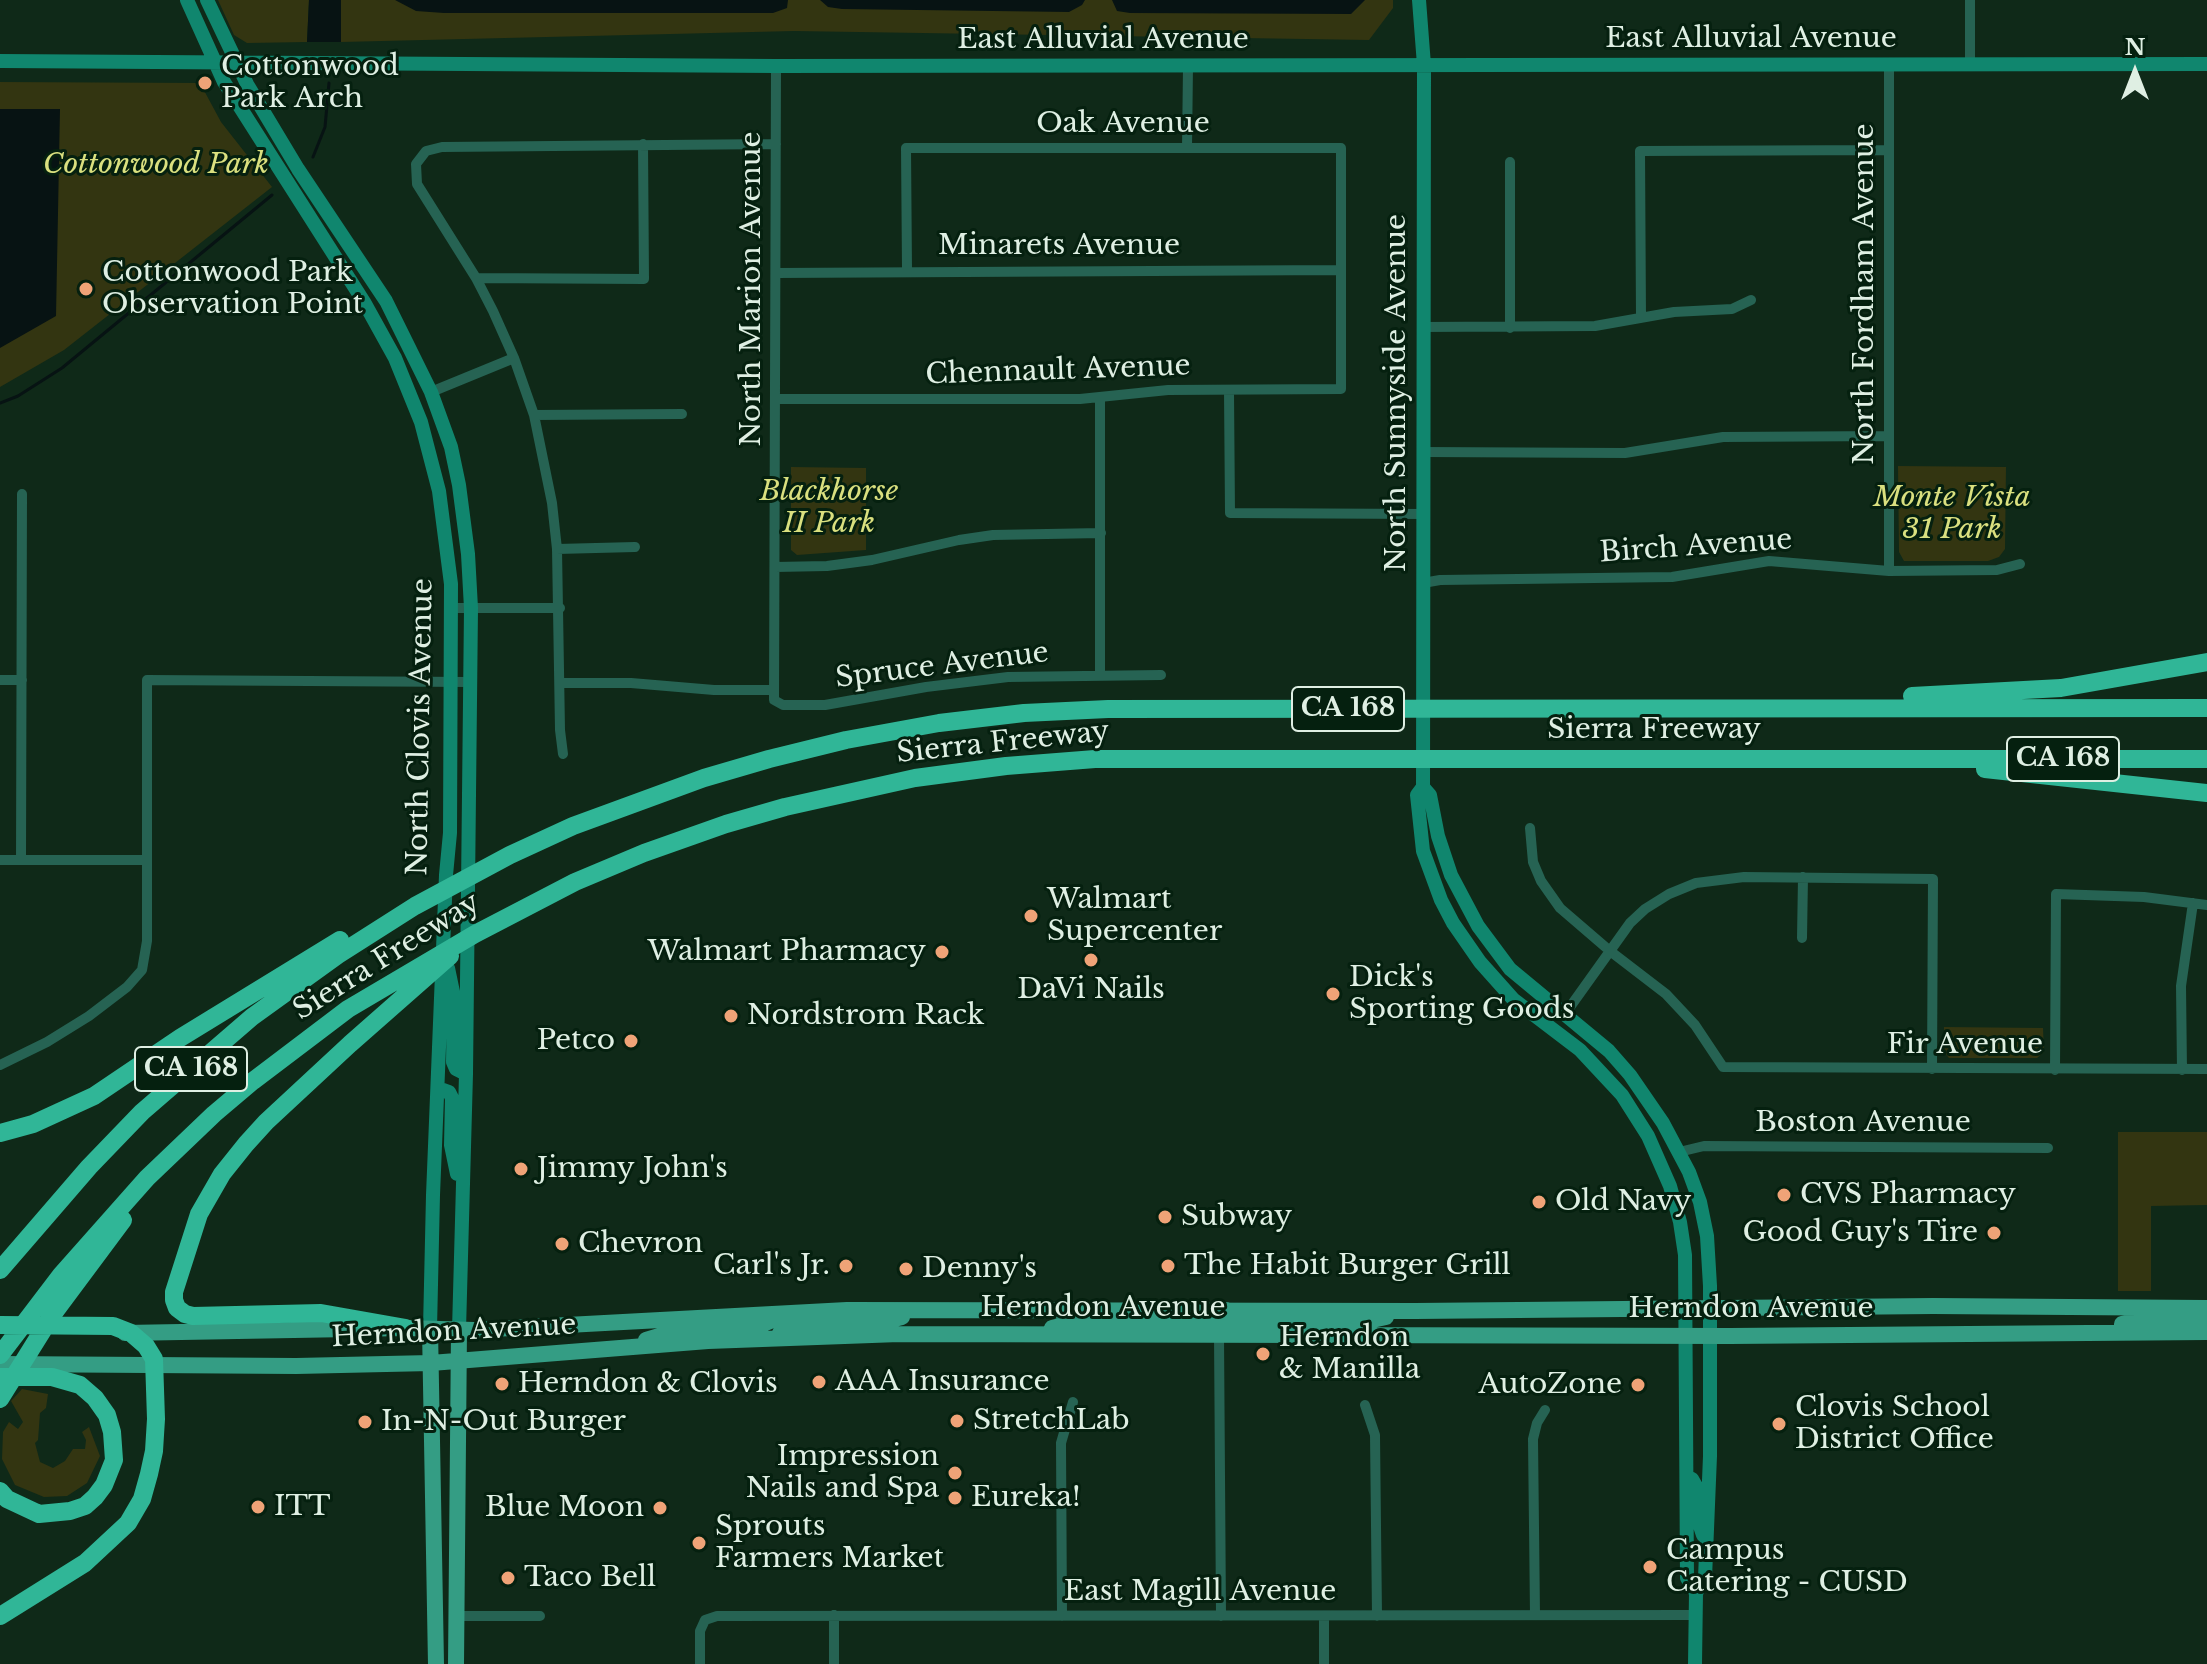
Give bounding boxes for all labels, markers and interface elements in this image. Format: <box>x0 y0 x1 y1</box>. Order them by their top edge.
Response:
street label: East Alluvial Avenue <box>1605 22 1897 56</box>
street label: East Alluvial Avenue <box>957 23 1249 57</box>
north arrow <box>2095 32 2175 112</box>
text: N <box>2125 34 2145 61</box>
place label: Cottonwood Park Arch <box>221 50 399 116</box>
marker: Cottonwood Park Arch <box>196 74 214 92</box>
street label: Oak Avenue <box>1036 107 1210 141</box>
street label: North Fordham Avenue <box>1848 123 1882 465</box>
street label: North Marion Avenue <box>735 131 769 447</box>
park label: Cottonwood Park <box>43 148 269 182</box>
street label: North Sunnyside Avenue <box>1380 214 1414 572</box>
street label: Minarets Avenue <box>938 229 1180 263</box>
place label: Cottonwood Park Observation Point <box>102 256 363 322</box>
marker: Cottonwood Park Observation Point <box>77 280 95 298</box>
street label: Chennault Avenue <box>925 350 1191 392</box>
park label: Blackhorse II Park <box>760 475 898 541</box>
park label: Monte Vista 31 Park <box>1873 481 2031 547</box>
street label: Birch Avenue <box>1599 524 1793 570</box>
street label: North Clovis Avenue <box>402 578 440 876</box>
street label: Spruce Avenue <box>833 636 1051 696</box>
road number: CA 168 <box>1292 687 1404 731</box>
street label: Sierra Freeway <box>1547 713 1761 747</box>
street label: Sierra Freeway <box>895 715 1111 771</box>
road number: CA 168 <box>2007 737 2119 781</box>
place label: Walmart Supercenter <box>1047 883 1222 949</box>
street label: Sierra Freeway <box>288 886 486 1028</box>
marker: Walmart Supercenter <box>1022 907 1040 925</box>
place label: Walmart Pharmacy <box>648 935 926 969</box>
marker: Walmart Pharmacy <box>933 943 951 961</box>
marker: DaVi Nails <box>1082 951 1100 969</box>
place label: Dick's Sporting Goods <box>1349 961 1574 1027</box>
place label: DaVi Nails <box>1017 973 1165 1007</box>
marker: Dick's Sporting Goods <box>1324 985 1342 1003</box>
place label: Nordstrom Rack <box>747 999 984 1033</box>
marker: Nordstrom Rack <box>722 1007 740 1025</box>
place label: Petco <box>537 1024 615 1058</box>
street label: Fir Avenue <box>1887 1028 2043 1062</box>
marker: Petco <box>622 1032 640 1050</box>
road number: CA 168 <box>135 1047 247 1091</box>
street label: Boston Avenue <box>1755 1106 1971 1140</box>
place label: Jimmy John's <box>537 1152 728 1186</box>
marker: Jimmy John's <box>512 1160 530 1178</box>
place label: CVS Pharmacy <box>1800 1178 2016 1212</box>
place label: Old Navy <box>1555 1185 1691 1219</box>
marker: CVS Pharmacy <box>1775 1186 1793 1204</box>
marker: Old Navy <box>1530 1193 1548 1211</box>
place label: Subway <box>1181 1200 1292 1234</box>
marker: Subway <box>1156 1208 1174 1226</box>
place label: Good Guy's Tire <box>1742 1216 1978 1250</box>
marker: Good Guy's Tire <box>1985 1224 2003 1242</box>
place label: Chevron <box>578 1227 703 1261</box>
marker: Chevron <box>553 1235 571 1253</box>
place label: Carl's Jr. <box>713 1249 830 1283</box>
place label: The Habit Burger Grill <box>1184 1249 1511 1283</box>
place label: Denny's <box>922 1252 1037 1286</box>
marker: Carl's Jr. <box>837 1257 855 1275</box>
marker: The Habit Burger Grill <box>1159 1257 1177 1275</box>
marker: Denny's <box>897 1260 915 1278</box>
street label: Herndon Avenue <box>980 1291 1226 1325</box>
street label: Herndon Avenue <box>1628 1292 1874 1326</box>
street label: Herndon Avenue <box>331 1309 577 1355</box>
place label: Herndon & Manilla <box>1279 1321 1420 1387</box>
marker: Herndon & Manilla <box>1254 1345 1272 1363</box>
place label: AAA Insurance <box>835 1365 1049 1399</box>
place label: Herndon & Clovis <box>518 1367 778 1401</box>
place label: AutoZone <box>1479 1368 1622 1402</box>
marker: AAA Insurance <box>810 1373 828 1391</box>
marker: Herndon & Clovis <box>493 1375 511 1393</box>
marker: AutoZone <box>1629 1376 1647 1394</box>
place label: Clovis School District Office <box>1795 1391 1994 1457</box>
place label: StretchLab <box>973 1404 1130 1438</box>
place label: In-N-Out Burger <box>381 1405 626 1439</box>
marker: StretchLab <box>948 1412 966 1430</box>
marker: In-N-Out Burger <box>356 1413 374 1431</box>
marker: Clovis School District Office <box>1770 1415 1788 1433</box>
place label: Impression Nails and Spa <box>746 1440 939 1506</box>
marker: Impression Nails and Spa <box>946 1464 964 1482</box>
place label: Eureka! <box>971 1481 1081 1515</box>
marker: Eureka! <box>946 1489 964 1507</box>
place label: ITT <box>274 1490 331 1524</box>
place label: Blue Moon <box>485 1491 644 1525</box>
marker: ITT <box>249 1498 267 1516</box>
marker: Blue Moon <box>651 1499 669 1517</box>
place label: Sprouts Farmers Market <box>715 1510 944 1576</box>
marker: Sprouts Farmers Market <box>690 1534 708 1552</box>
place label: Campus Catering - CUSD <box>1666 1534 1908 1600</box>
marker: Campus Catering - CUSD <box>1641 1558 1659 1576</box>
place label: Taco Bell <box>524 1561 656 1595</box>
marker: Taco Bell <box>499 1569 517 1587</box>
street label: East Magill Avenue <box>1064 1575 1336 1609</box>

